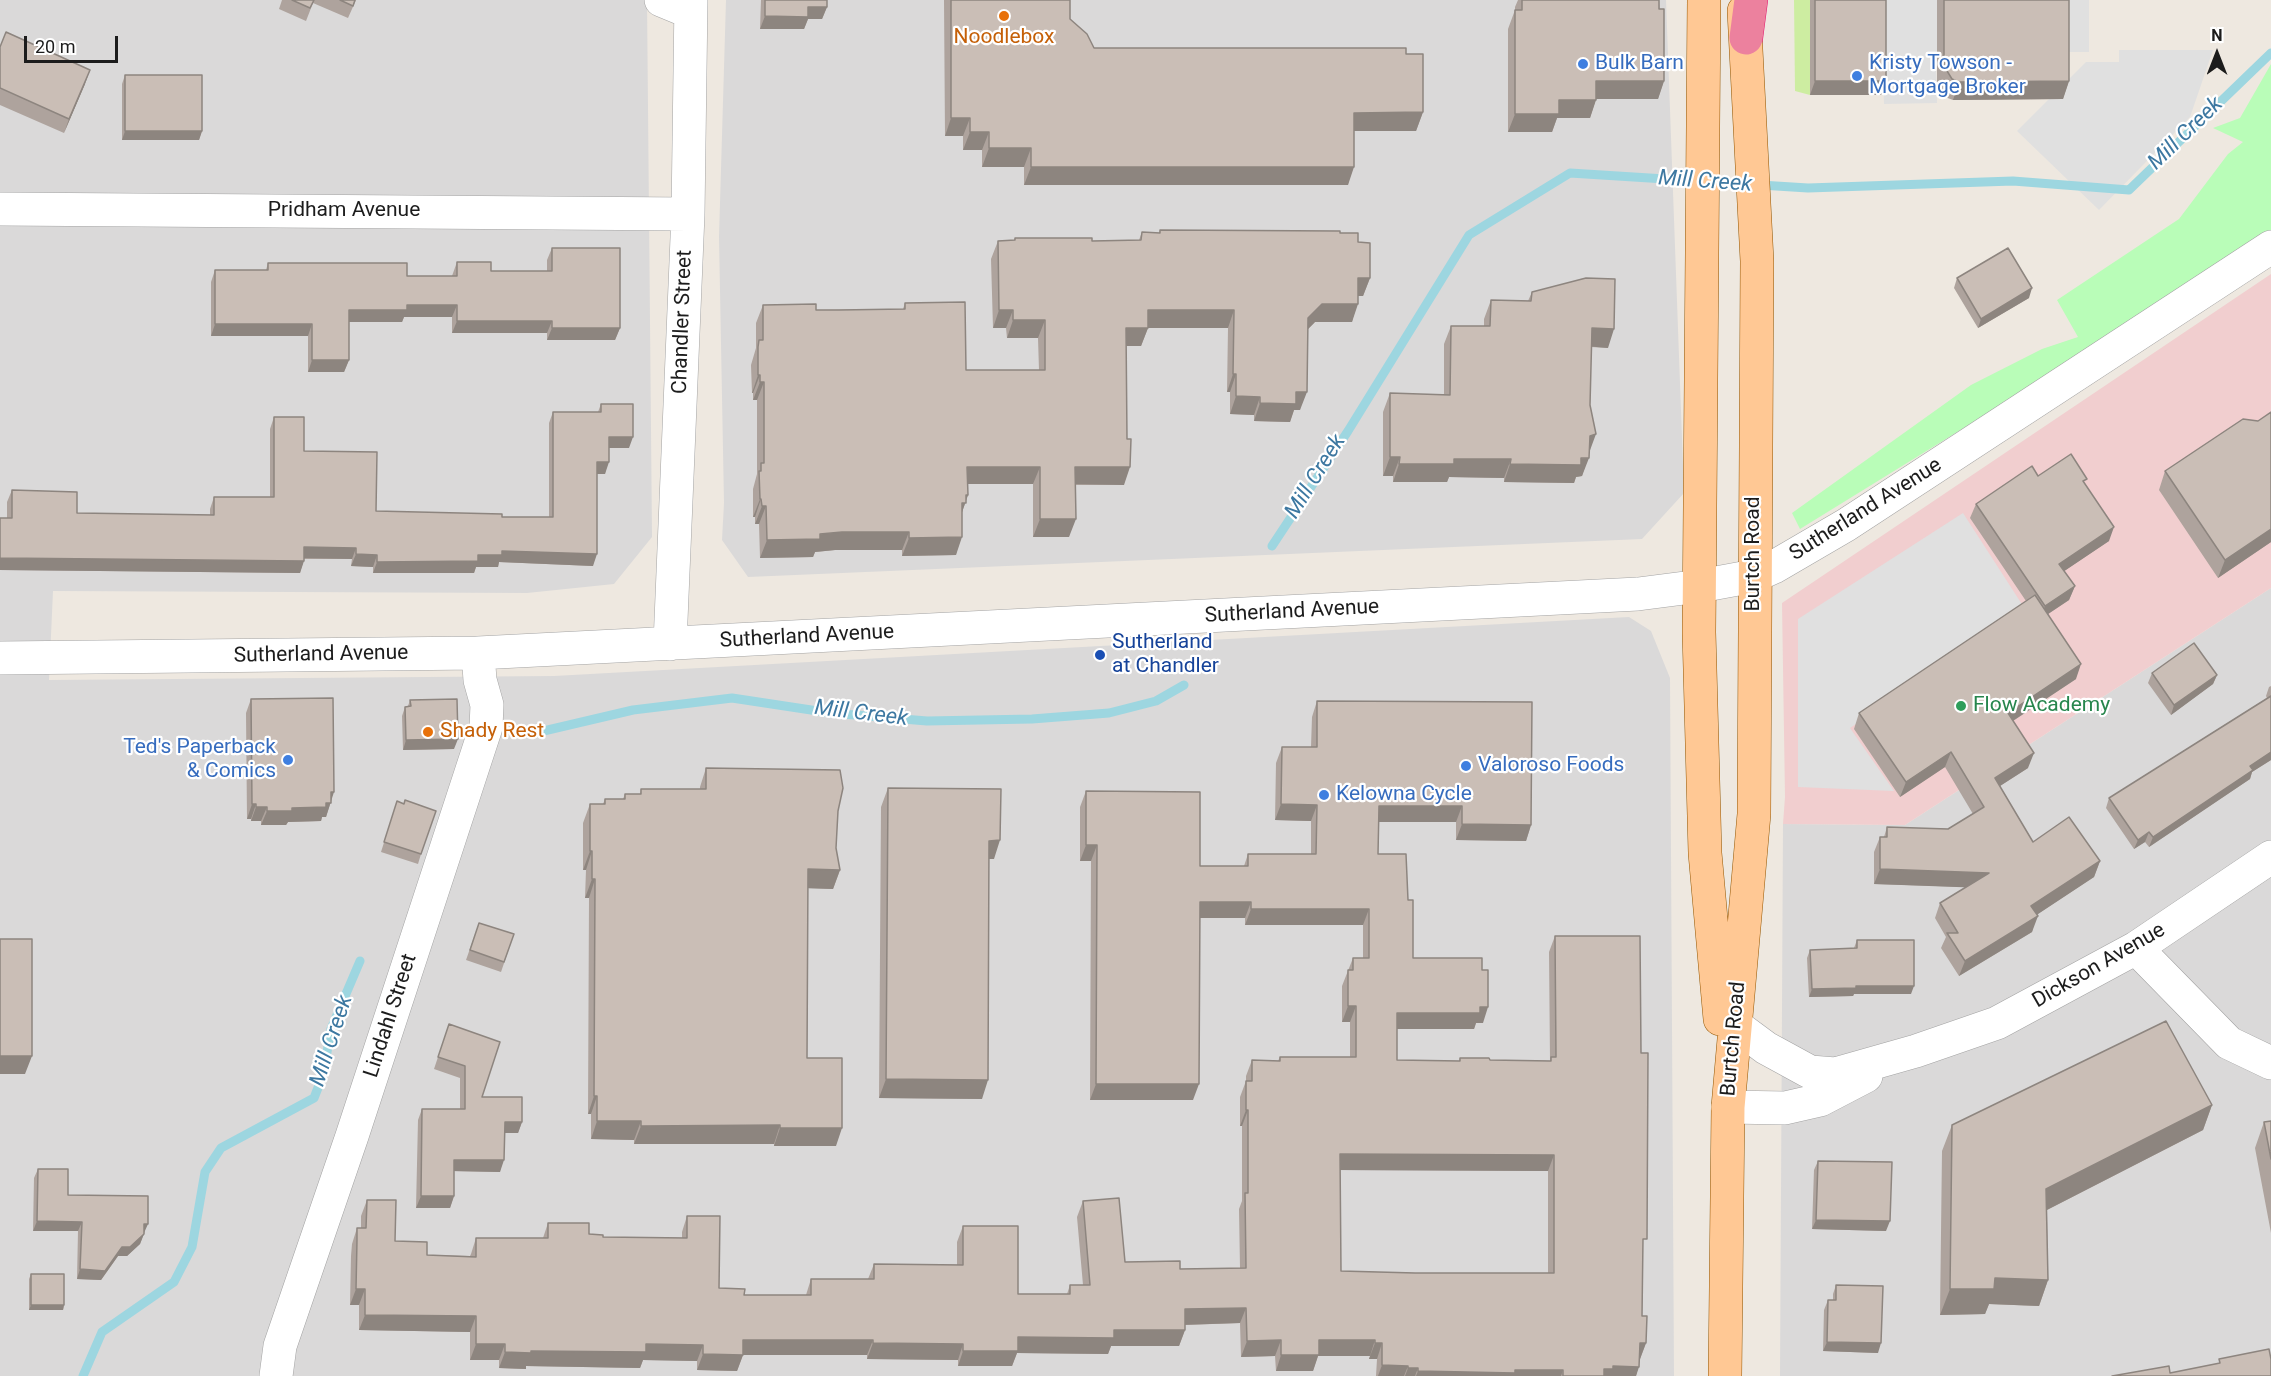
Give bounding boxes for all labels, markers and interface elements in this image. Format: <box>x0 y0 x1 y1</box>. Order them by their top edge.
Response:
marker: Noodlebox <box>997 9 1011 23</box>
scale bar <box>27 24 122 62</box>
north arrow <box>2187 24 2247 84</box>
place label: Noodlebox <box>954 25 1054 51</box>
text: N <box>2211 26 2223 45</box>
text: 20 m <box>35 36 75 57</box>
place label: Bulk Barn <box>1595 51 1684 77</box>
place label: Kristy Towson - Mortgage Broker <box>1869 51 2026 101</box>
marker: Bulk Barn <box>1576 57 1590 71</box>
marker: Kristy Towson - Mortgage Broker <box>1850 69 1864 83</box>
water label: Mill Creek <box>2143 92 2229 176</box>
water label: Mill Creek <box>1657 166 1753 198</box>
street label: Pridham Avenue <box>268 198 420 224</box>
street label: Chandler Street <box>668 250 698 394</box>
water label: Mill Creek <box>1280 430 1352 524</box>
street label: Sutherland Avenue <box>1785 453 1947 567</box>
street label: Burtch Road <box>1741 496 1767 612</box>
street label: Sutherland Avenue <box>1204 595 1380 629</box>
street label: Sutherland Avenue <box>719 620 895 654</box>
place label: Sutherland at Chandler <box>1112 630 1219 680</box>
street label: Sutherland Avenue <box>234 641 408 669</box>
marker: Sutherland at Chandler <box>1093 648 1107 662</box>
place label: Flow Academy <box>1973 693 2110 719</box>
water label: Mill Creek <box>813 695 909 733</box>
marker: Flow Academy <box>1954 699 1968 713</box>
place label: Shady Rest <box>440 719 544 745</box>
marker: Shady Rest <box>421 725 435 739</box>
place label: Ted's Paperback & Comics <box>123 735 276 785</box>
marker: Ted's Paperback & Comics <box>281 753 295 767</box>
place label: Valoroso Foods <box>1478 753 1624 779</box>
marker: Valoroso Foods <box>1459 759 1473 773</box>
place label: Kelowna Cycle <box>1336 782 1472 808</box>
marker: Kelowna Cycle <box>1317 788 1331 802</box>
street label: Dickson Avenue <box>2028 918 2170 1014</box>
street label: Lindahl Street <box>359 951 423 1081</box>
street label: Burtch Road <box>1716 981 1752 1097</box>
water label: Mill Creek <box>305 992 359 1090</box>

